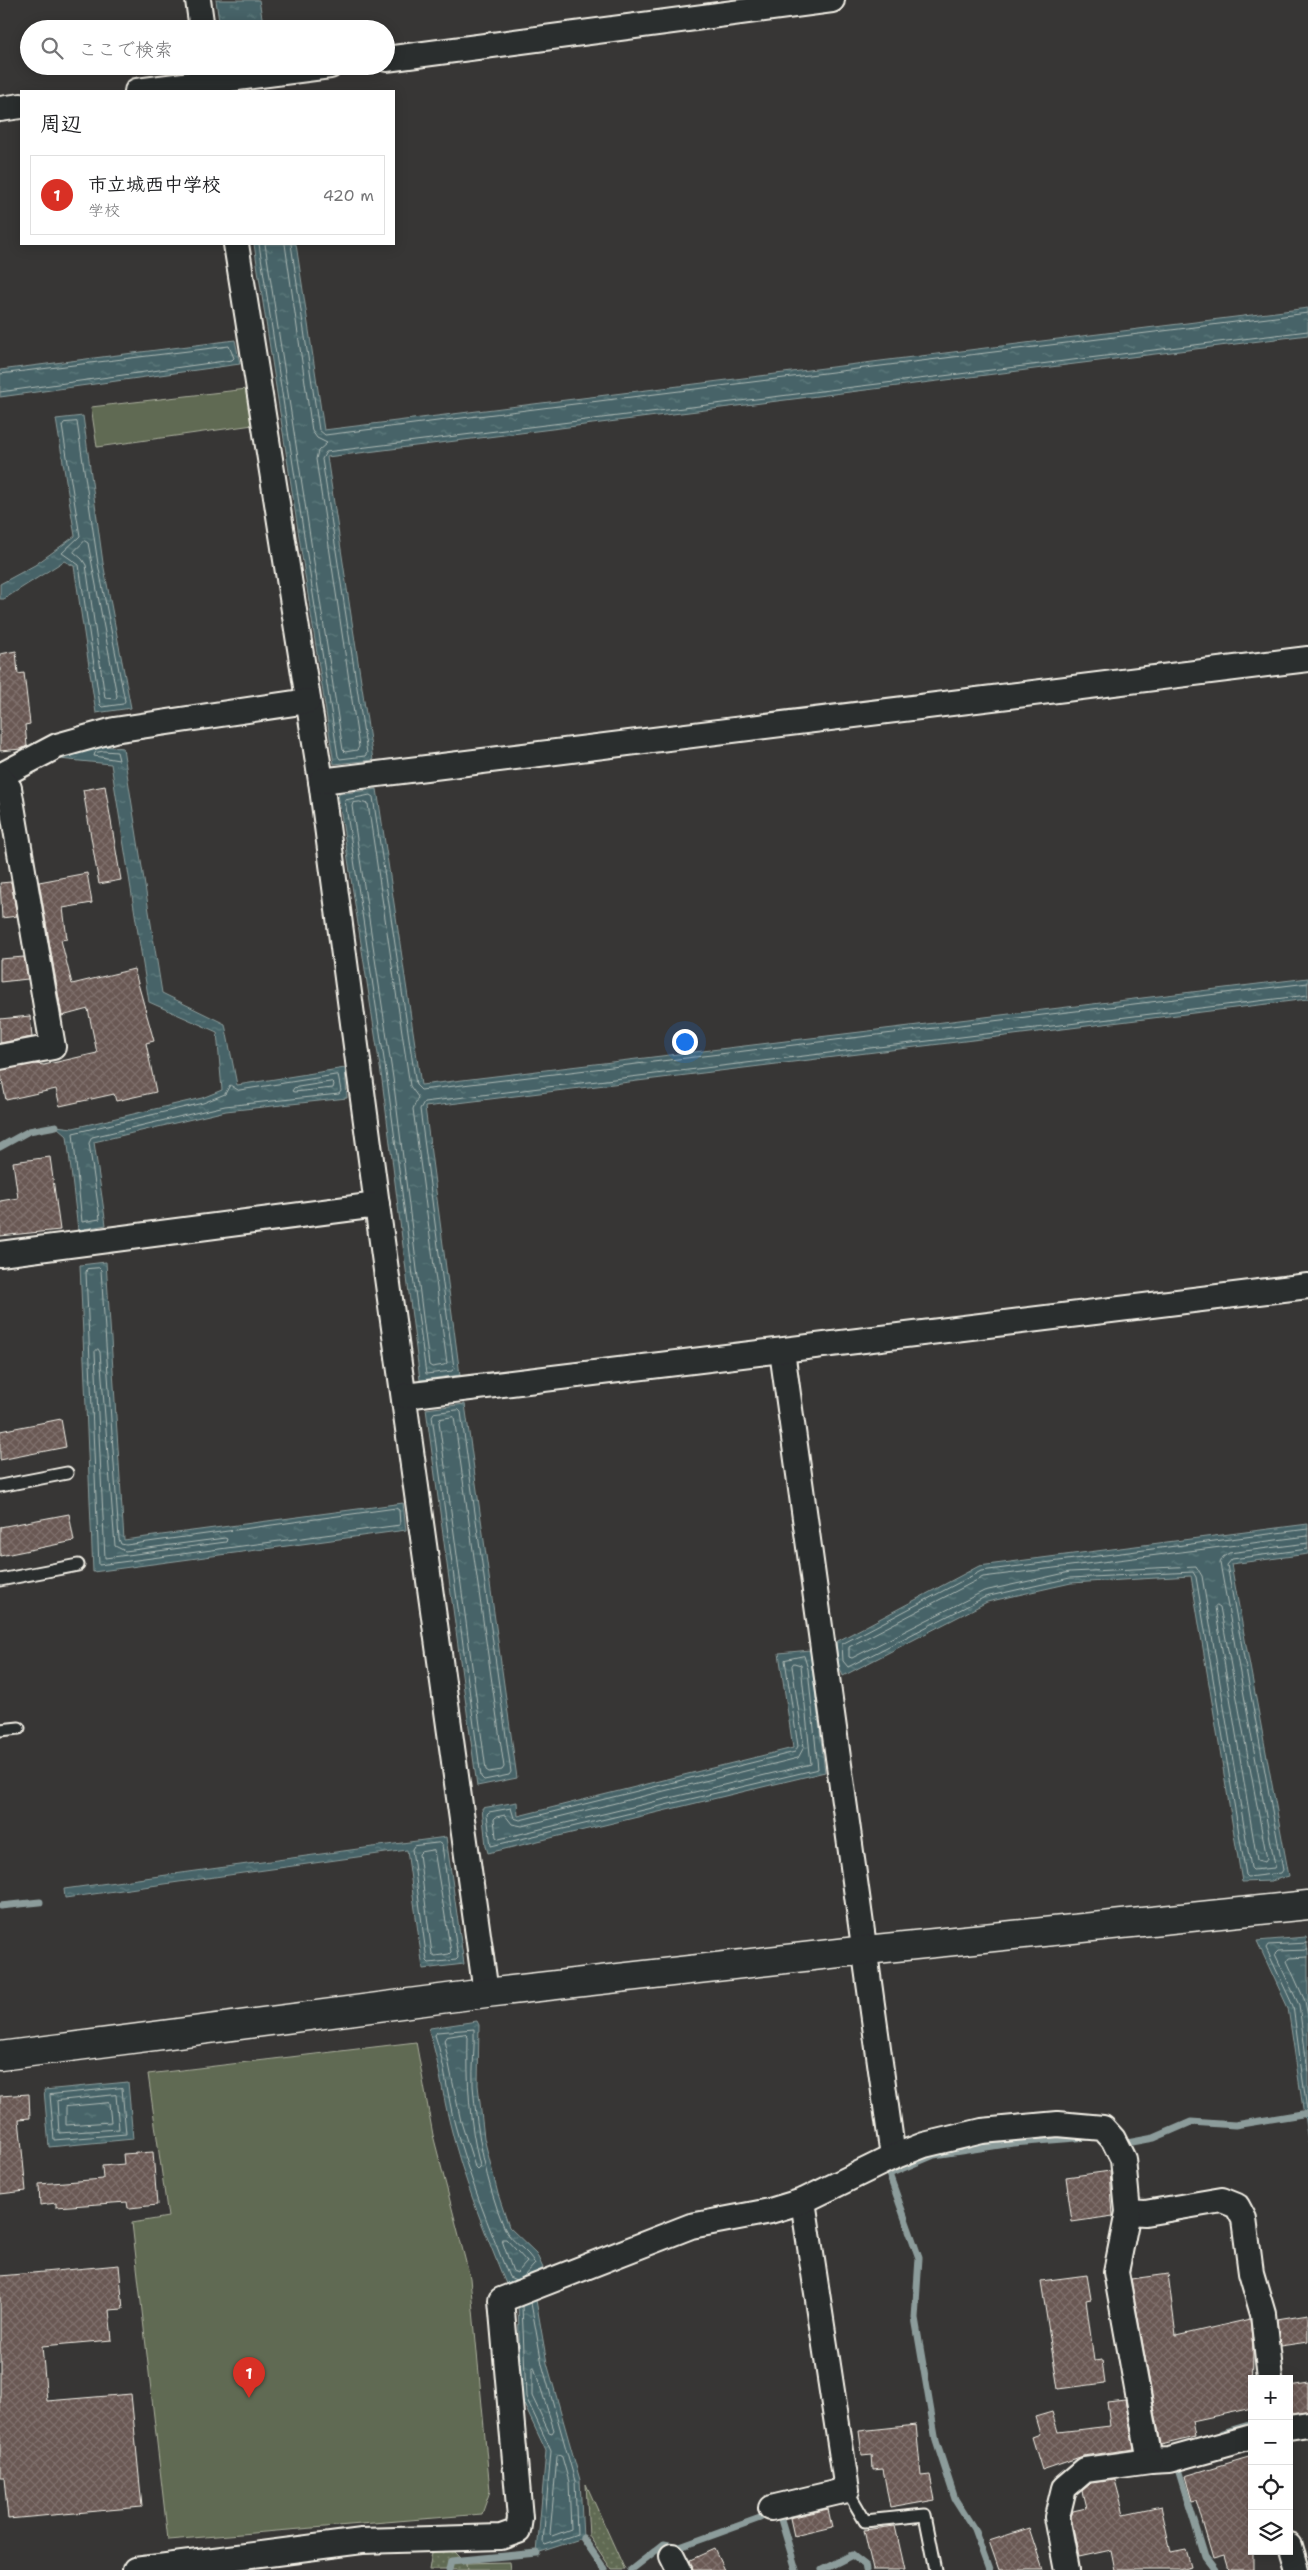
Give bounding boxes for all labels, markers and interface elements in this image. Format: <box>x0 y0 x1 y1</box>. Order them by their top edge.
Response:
search box <box>20 20 395 75</box>
icon: search <box>38 34 66 62</box>
text: ここで検索 <box>78 37 173 62</box>
text: 周辺 <box>40 110 82 138</box>
text: 市立城西中学校 <box>88 172 221 197</box>
text: 1 <box>53 185 61 206</box>
text: 420 m <box>323 185 374 206</box>
text: 学校 <box>88 200 120 221</box>
your location <box>672 1029 698 1055</box>
pin: 1 <box>233 2357 265 2398</box>
map controls <box>1248 2375 1293 2555</box>
button: + <box>1248 2375 1293 2420</box>
button: − <box>1248 2420 1293 2465</box>
button: locate <box>1248 2465 1293 2510</box>
button: layers <box>1248 2510 1293 2555</box>

